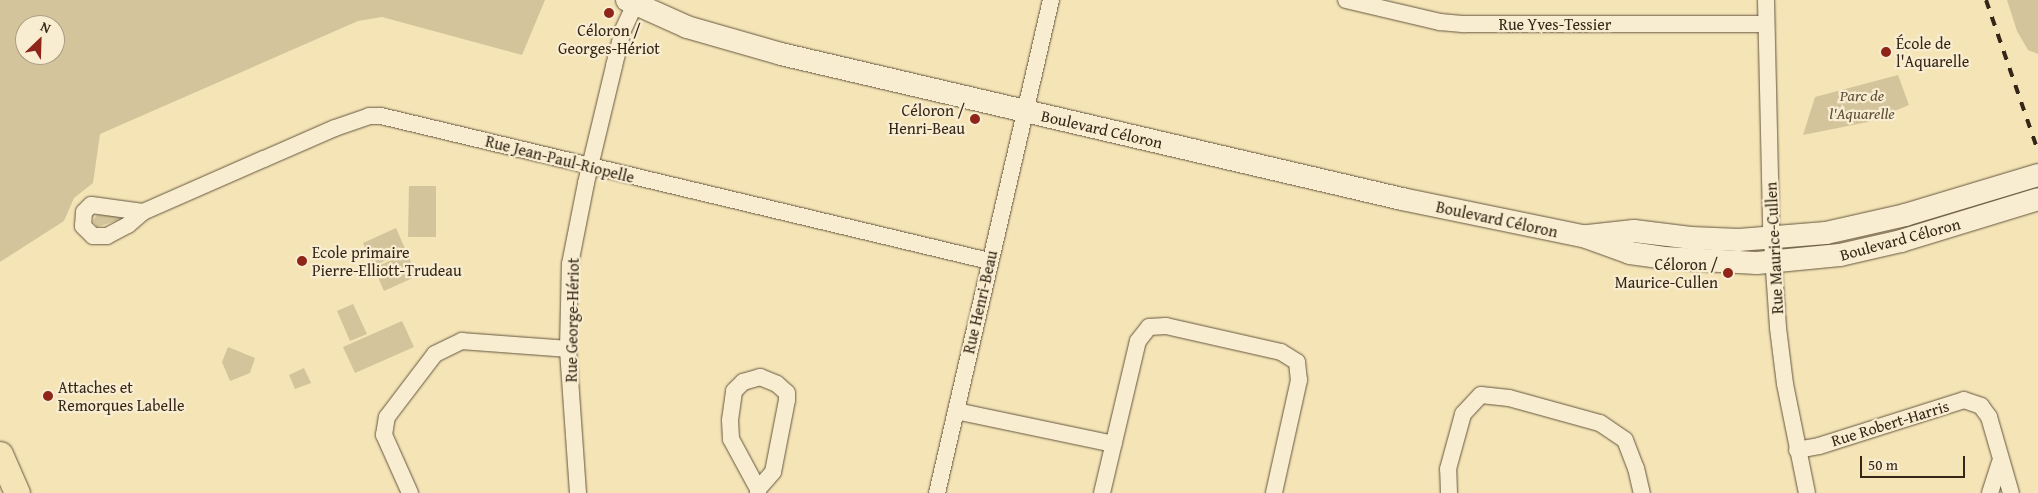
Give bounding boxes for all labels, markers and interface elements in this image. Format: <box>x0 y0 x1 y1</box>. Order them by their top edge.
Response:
marker: Céloron / Georges-Hériot <box>603 7 615 19</box>
street label: Rue Yves-Tessier <box>1499 14 1611 34</box>
north arrow <box>15 15 65 65</box>
text: N <box>37 16 54 38</box>
place label: Céloron / Georges-Hériot <box>558 20 660 58</box>
place label: École de l'Aquarelle <box>1896 33 1969 71</box>
marker: École de l'Aquarelle <box>1880 46 1892 58</box>
park label: Parc de l'Aquarelle <box>1829 85 1895 123</box>
place label: Céloron / Henri-Beau <box>889 100 965 138</box>
street label: Boulevard Céloron <box>1039 106 1165 152</box>
marker: Céloron / Henri-Beau <box>969 113 981 125</box>
street label: Rue Jean-Paul-Riopelle <box>484 131 636 187</box>
street label: Rue Maurice-Cullen <box>1761 181 1787 315</box>
street label: Boulevard Céloron <box>1434 197 1560 241</box>
street label: Boulevard Céloron <box>1838 214 1962 264</box>
place label: Ecole primaire Pierre-Elliott-Trudeau <box>312 242 462 280</box>
street label: Rue Henri-Beau <box>959 248 1001 356</box>
place label: Céloron / Maurice-Cullen <box>1615 254 1718 292</box>
marker: Ecole primaire Pierre-Elliott-Trudeau <box>296 255 308 267</box>
street label: Rue George-Hériot <box>561 258 583 382</box>
marker: Céloron / Maurice-Cullen <box>1722 267 1734 279</box>
place label: Attaches et Remorques Labelle <box>58 377 184 415</box>
marker: Attaches et Remorques Labelle <box>42 390 54 402</box>
street label: Rue Robert-Harris <box>1829 396 1951 450</box>
scale bar <box>1863 446 1968 478</box>
text: 50 m <box>1868 454 1898 475</box>

